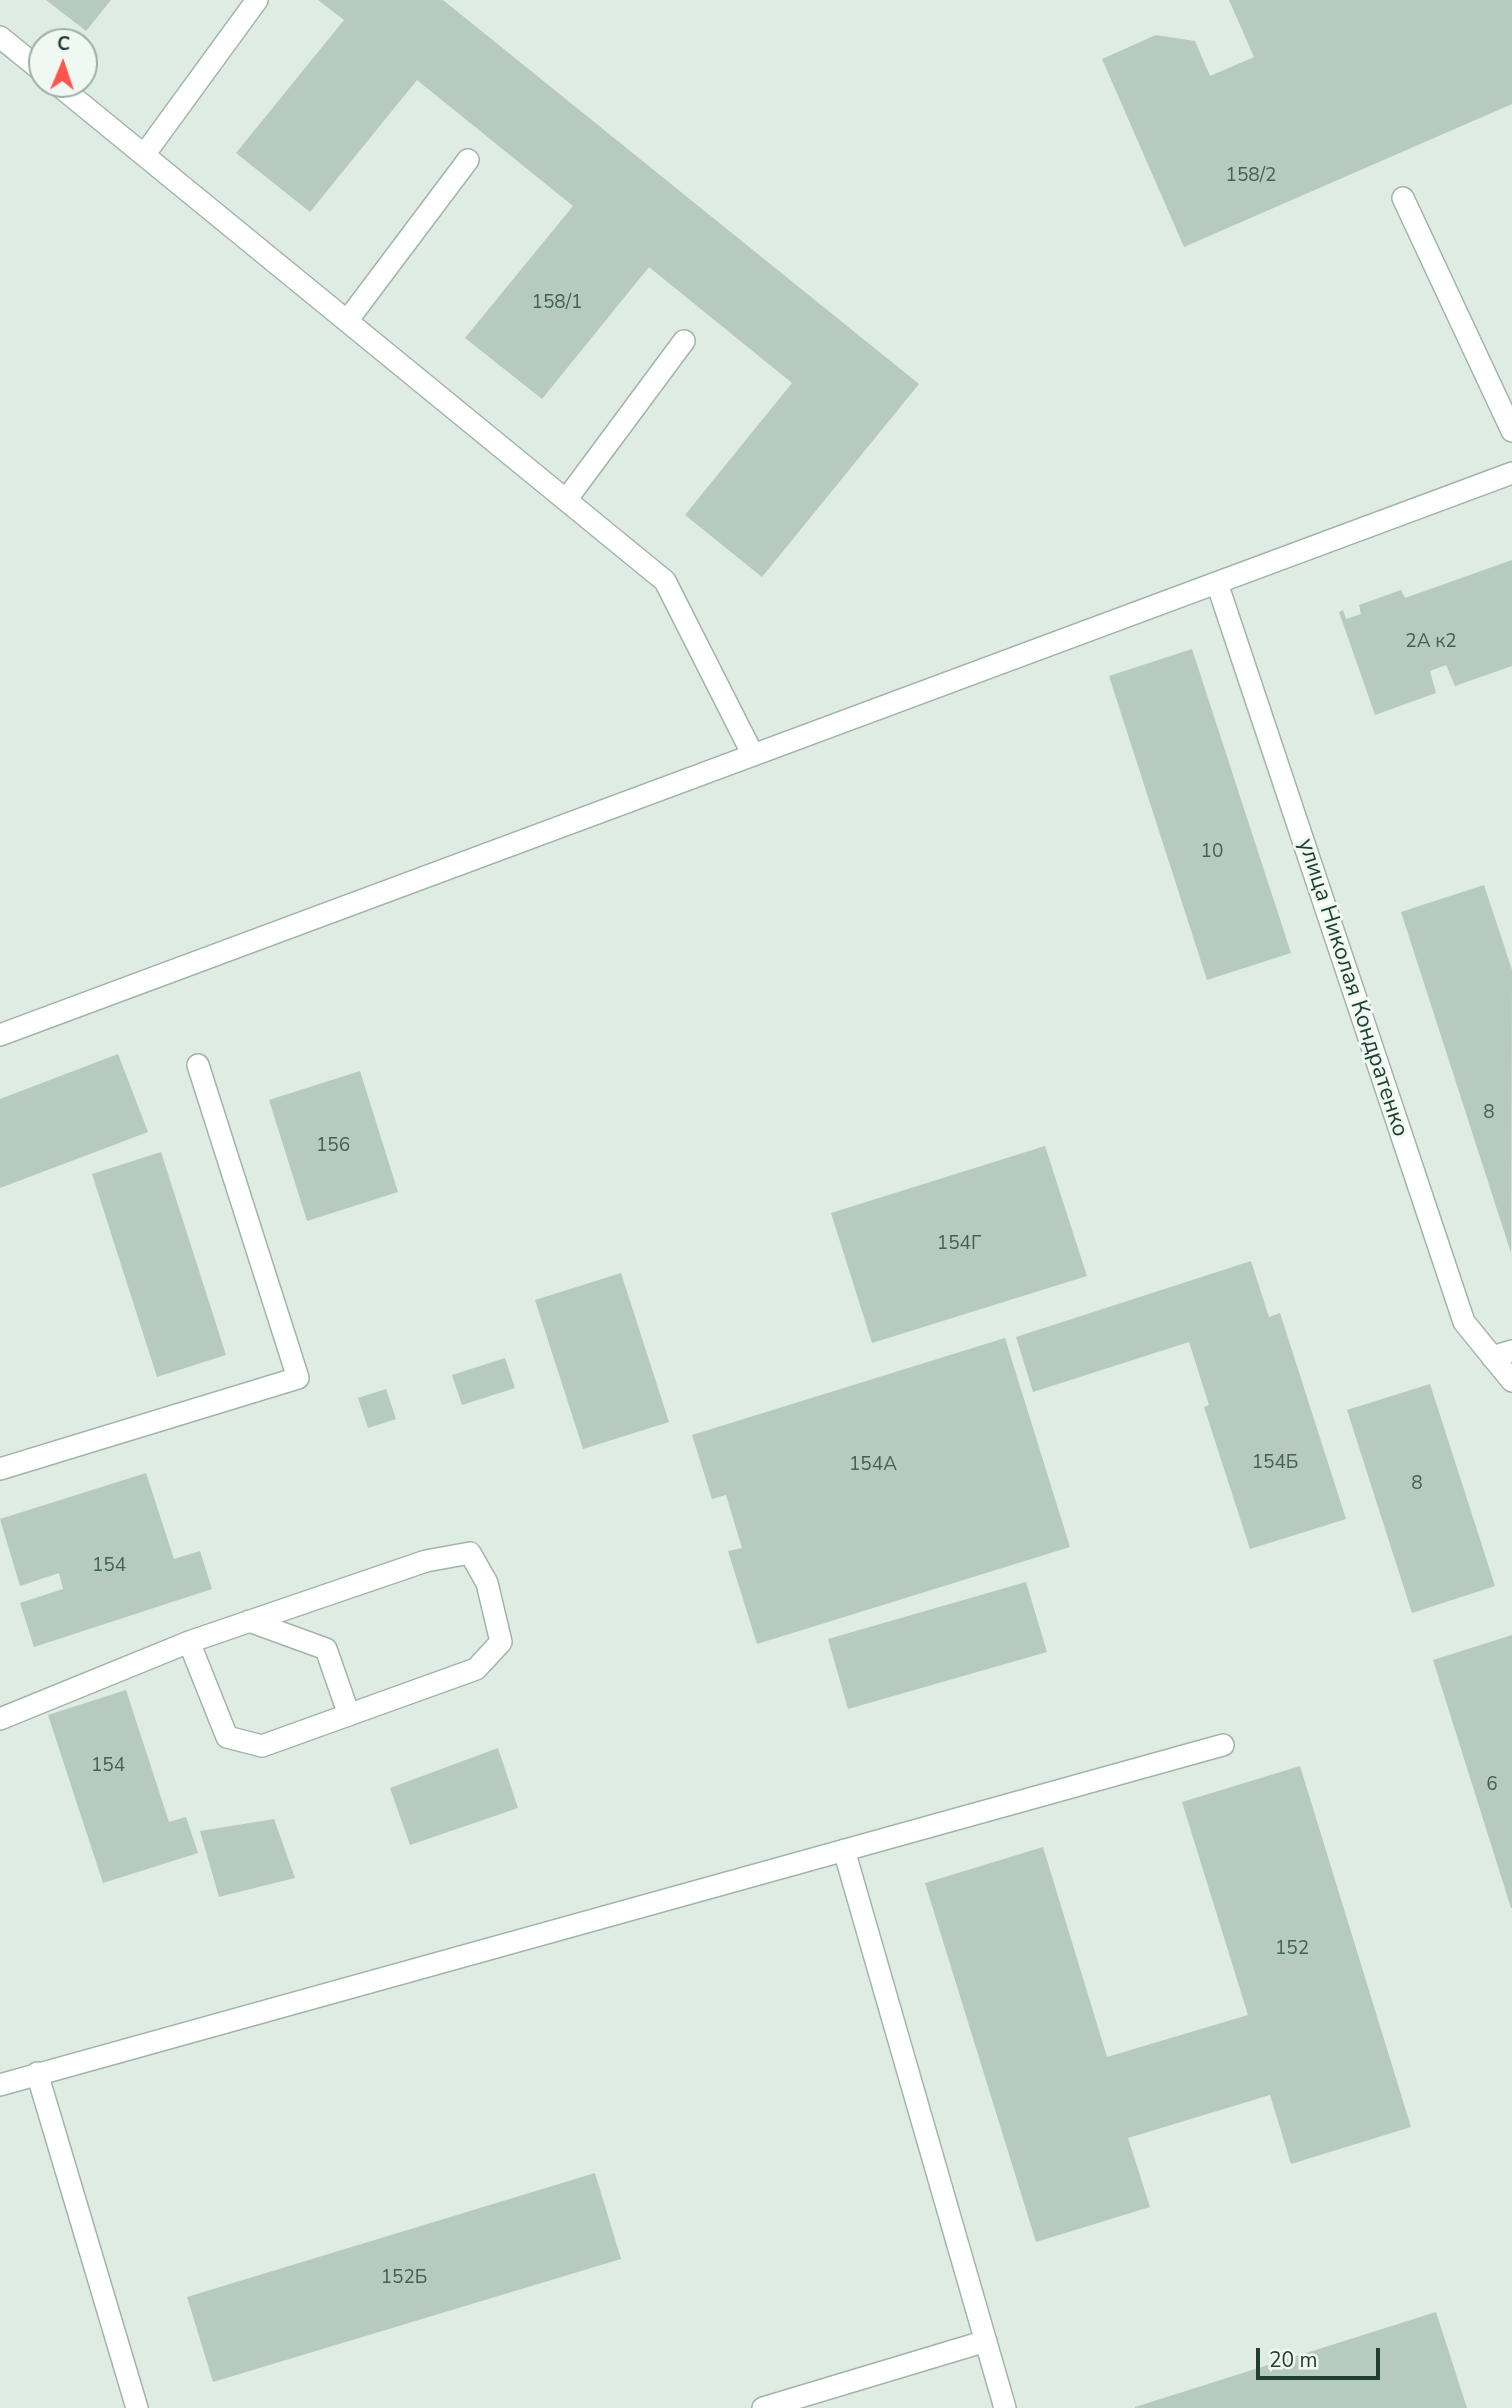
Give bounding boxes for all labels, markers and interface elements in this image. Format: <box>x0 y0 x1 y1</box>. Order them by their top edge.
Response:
north arrow <box>28 28 98 98</box>
text: С <box>57 31 71 57</box>
house number: 158/2 <box>1226 165 1276 187</box>
house number: 158/1 <box>532 292 582 314</box>
house number: 2А к2 <box>1405 631 1457 653</box>
street label: улица Николая Кондратенко <box>1291 835 1413 1141</box>
house number: 10 <box>1201 841 1223 863</box>
house number: 8 <box>1483 1102 1495 1124</box>
house number: 156 <box>316 1135 350 1157</box>
house number: 154Г <box>937 1233 981 1255</box>
house number: 154Б <box>1252 1452 1298 1474</box>
house number: 154А <box>849 1454 897 1476</box>
house number: 8 <box>1411 1473 1423 1495</box>
house number: 154 <box>92 1555 126 1577</box>
house number: 154 <box>91 1755 125 1777</box>
house number: 6 <box>1486 1774 1498 1796</box>
house number: 152 <box>1275 1938 1309 1960</box>
house number: 152Б <box>381 2267 427 2289</box>
scale bar <box>1260 2334 1384 2378</box>
text: 20 m <box>1269 2346 1318 2374</box>

